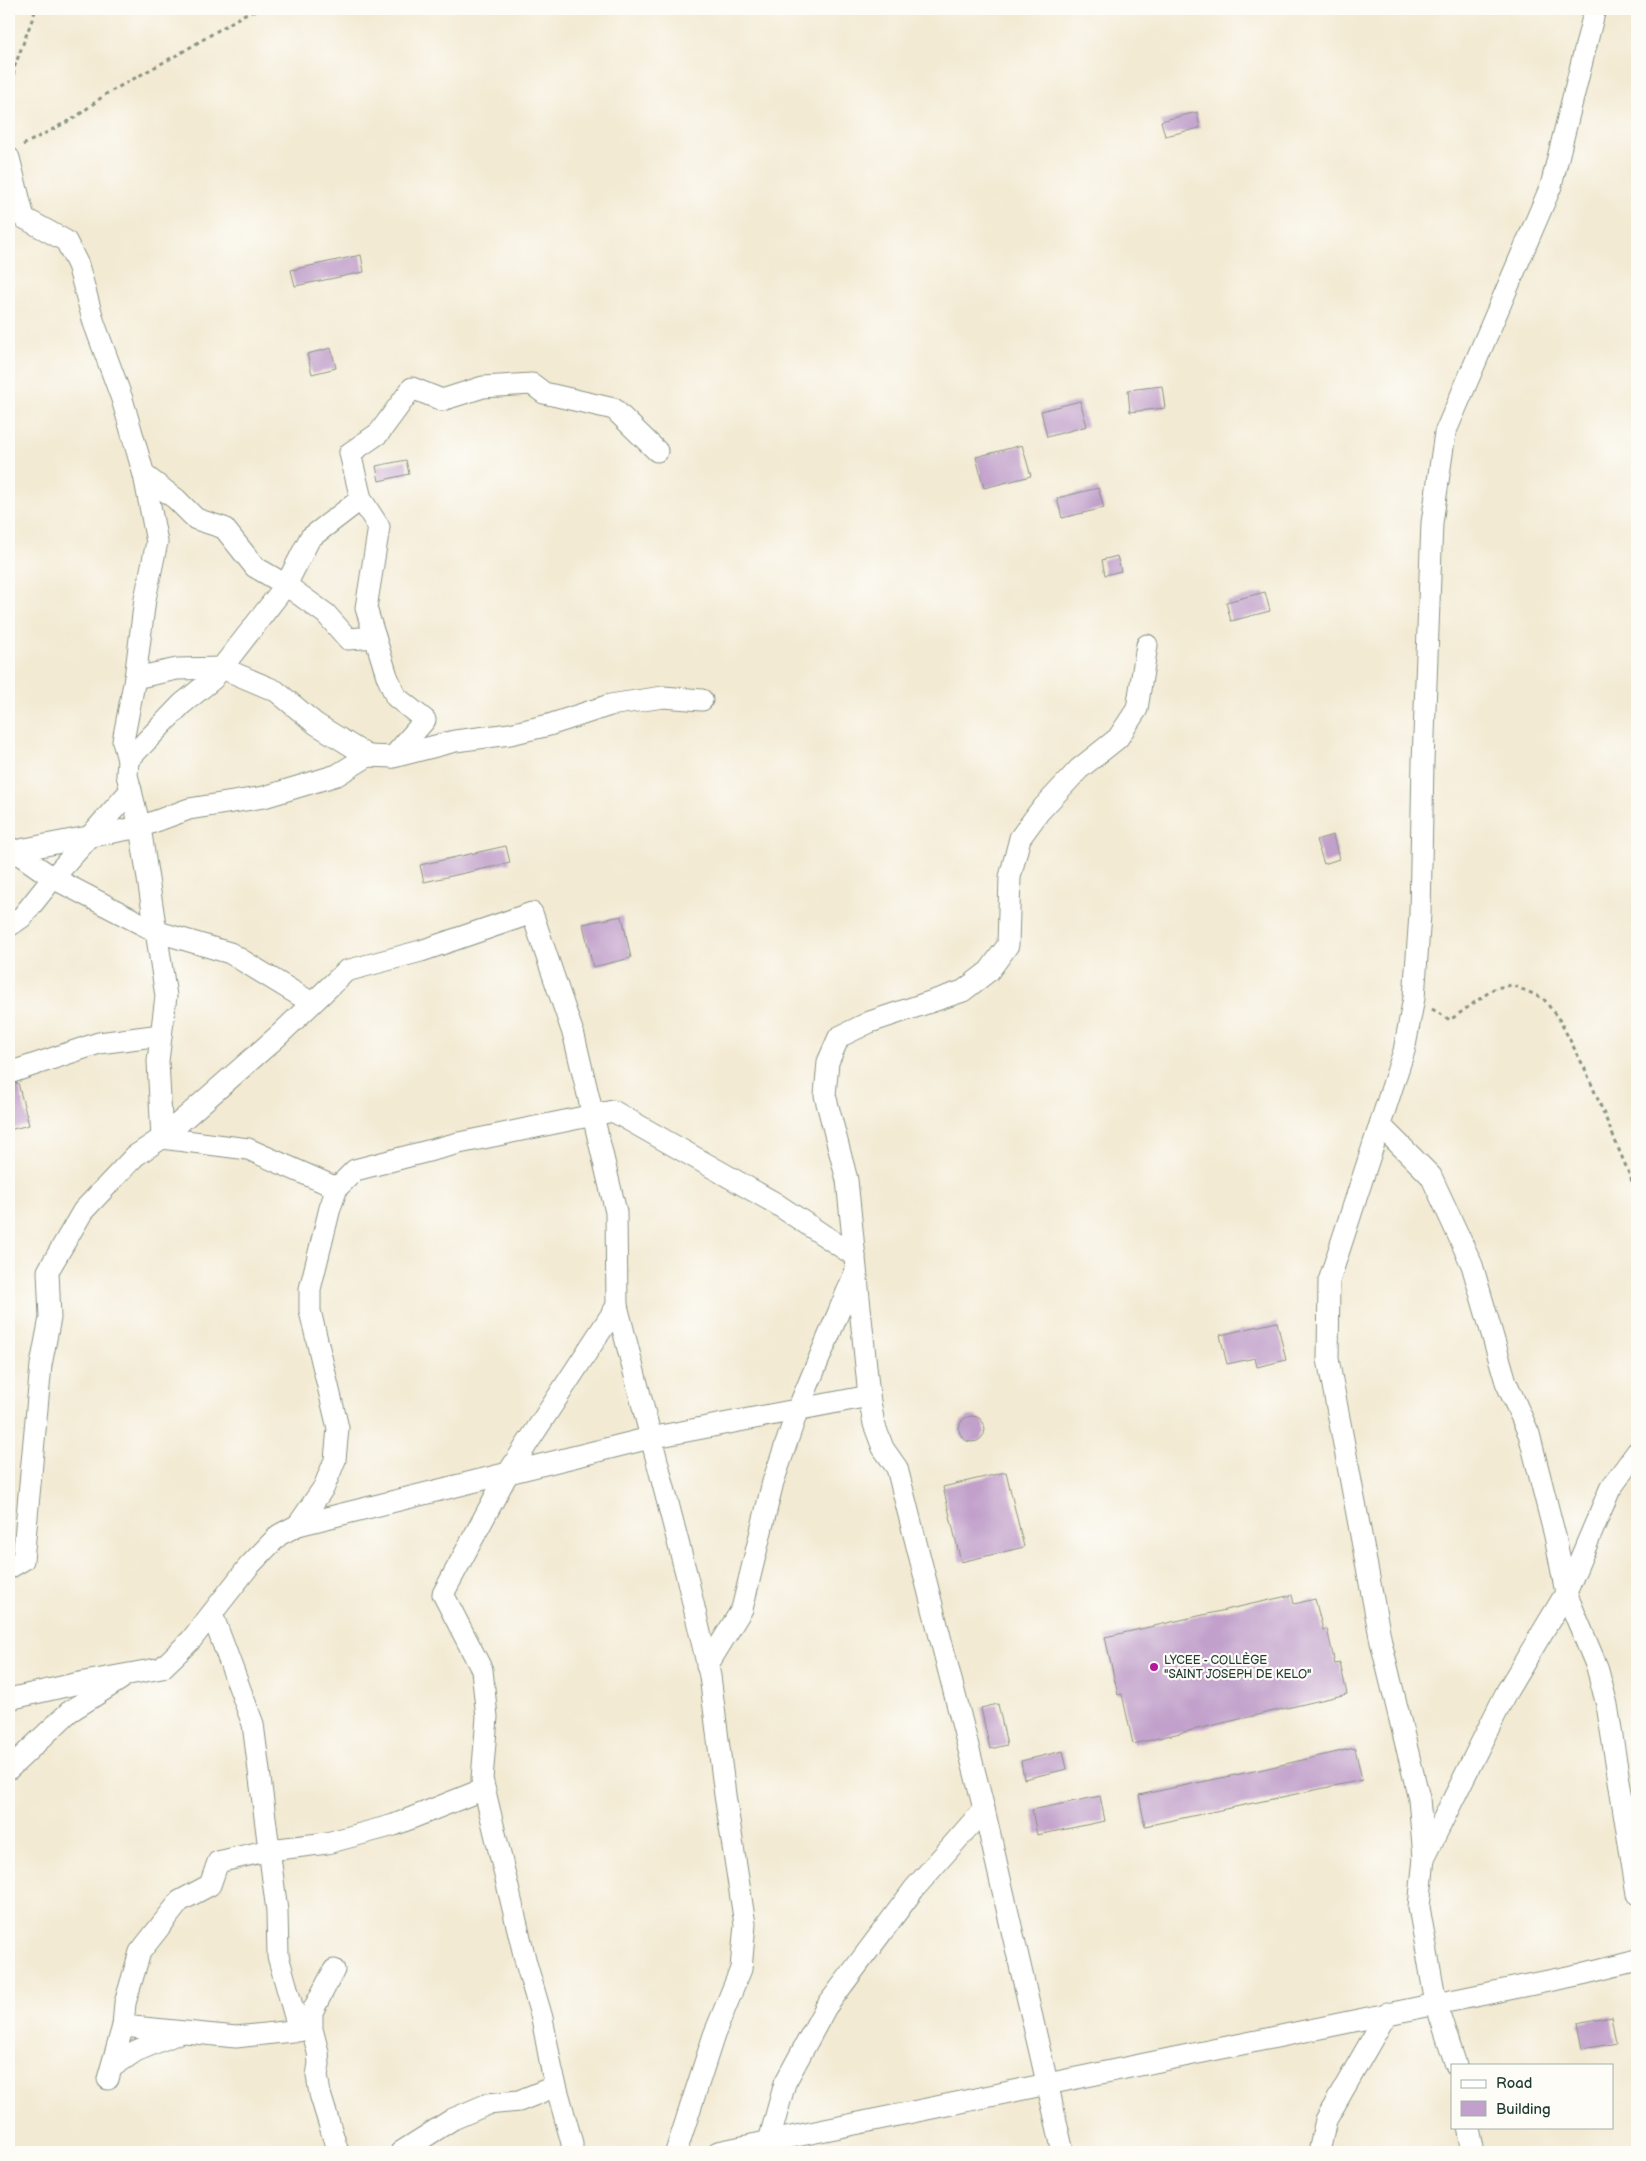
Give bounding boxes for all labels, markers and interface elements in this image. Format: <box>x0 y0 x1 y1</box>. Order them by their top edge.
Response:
place label: LYCEE - COLLÈGE "SAINT JOSEPH DE KELO" <box>1164 1651 1312 1682</box>
marker: LYCEE - COLLÈGE "SAINT JOSEPH DE KELO" <box>1148 1661 1160 1673</box>
legend <box>1451 2064 1614 2128</box>
text: Road <box>1496 2074 1532 2093</box>
text: Building <box>1496 2100 1551 2119</box>

